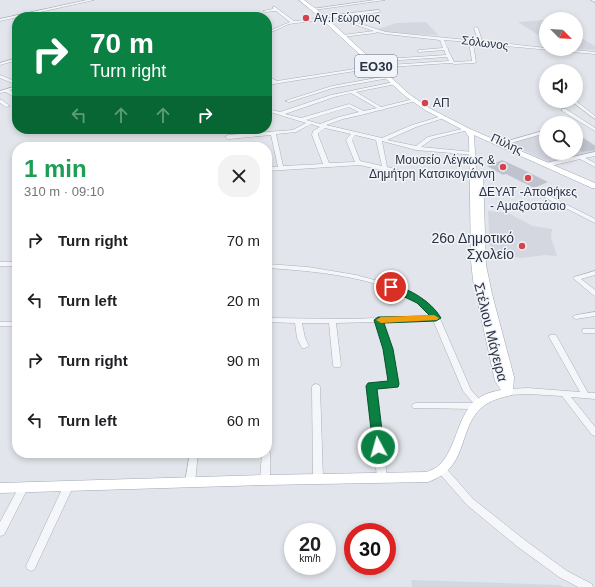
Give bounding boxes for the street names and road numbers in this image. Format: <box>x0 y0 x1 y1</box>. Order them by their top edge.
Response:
street label: Σόλωνος <box>461 33 510 53</box>
road number: ΕΟ30 <box>355 55 397 77</box>
street label: Πύλης <box>489 131 525 158</box>
street label: Στέλιου Μάγειρα <box>471 281 511 383</box>

